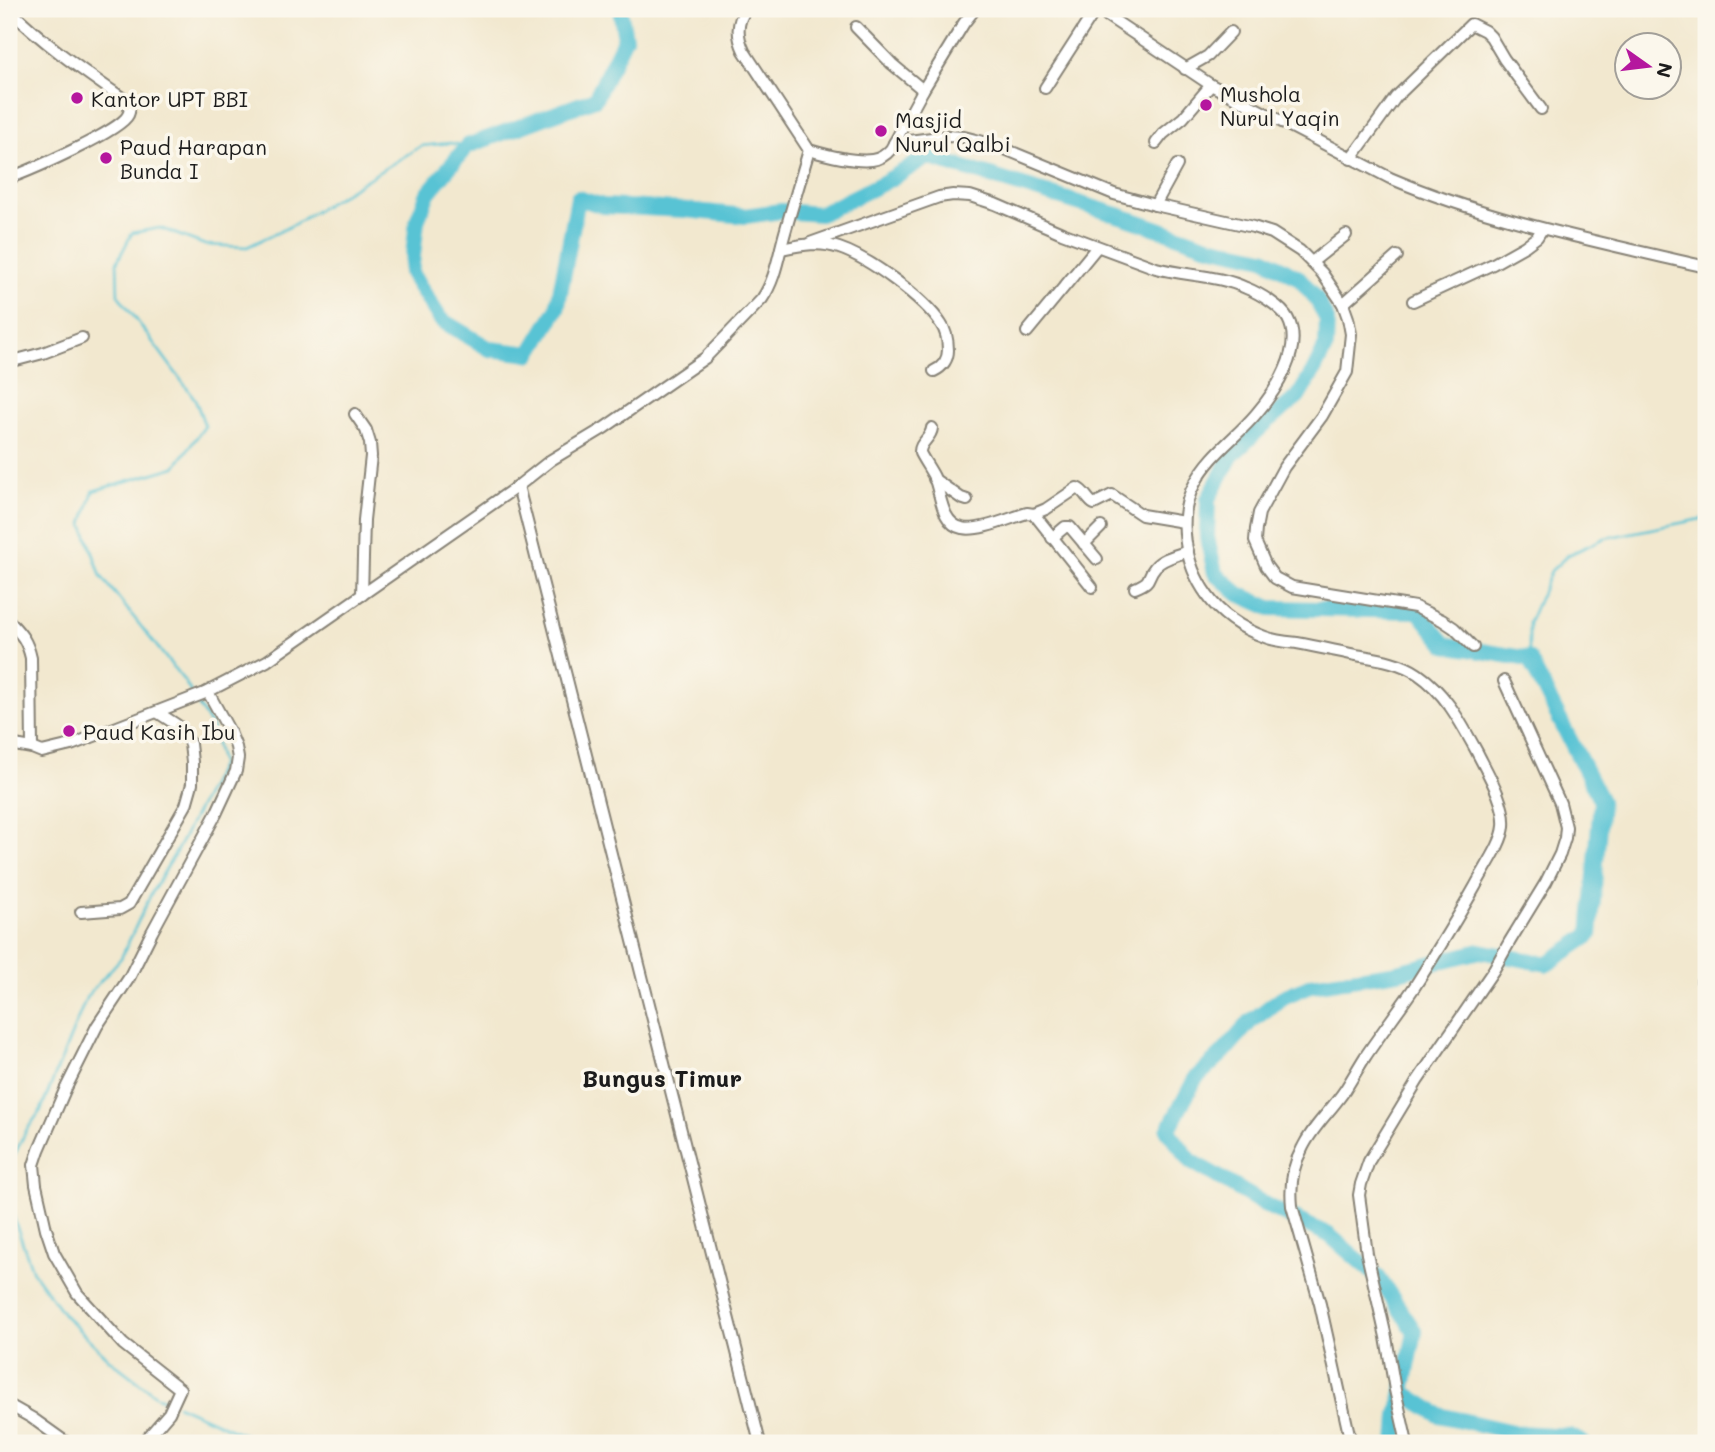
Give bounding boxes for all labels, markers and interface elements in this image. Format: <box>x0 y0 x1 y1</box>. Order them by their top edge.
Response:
north arrow <box>1614 32 1684 102</box>
text: N <box>1651 60 1679 80</box>
place label: Mushola Nurul Yaqin <box>1220 80 1339 131</box>
place label: Kantor UPT BBI <box>91 85 248 112</box>
marker: Kantor UPT BBI <box>69 90 85 106</box>
marker: Mushola Nurul Yaqin <box>1198 97 1214 113</box>
place label: Masjid Nurul Qalbi <box>895 106 1011 157</box>
marker: Masjid Nurul Qalbi <box>873 123 889 139</box>
place label: Paud Harapan Bunda I <box>120 133 267 184</box>
marker: Paud Harapan Bunda I <box>98 150 114 166</box>
place label: Paud Kasih Ibu <box>83 718 236 745</box>
marker: Paud Kasih Ibu <box>61 723 77 739</box>
district label: Bungus Timur <box>582 1062 742 1093</box>

